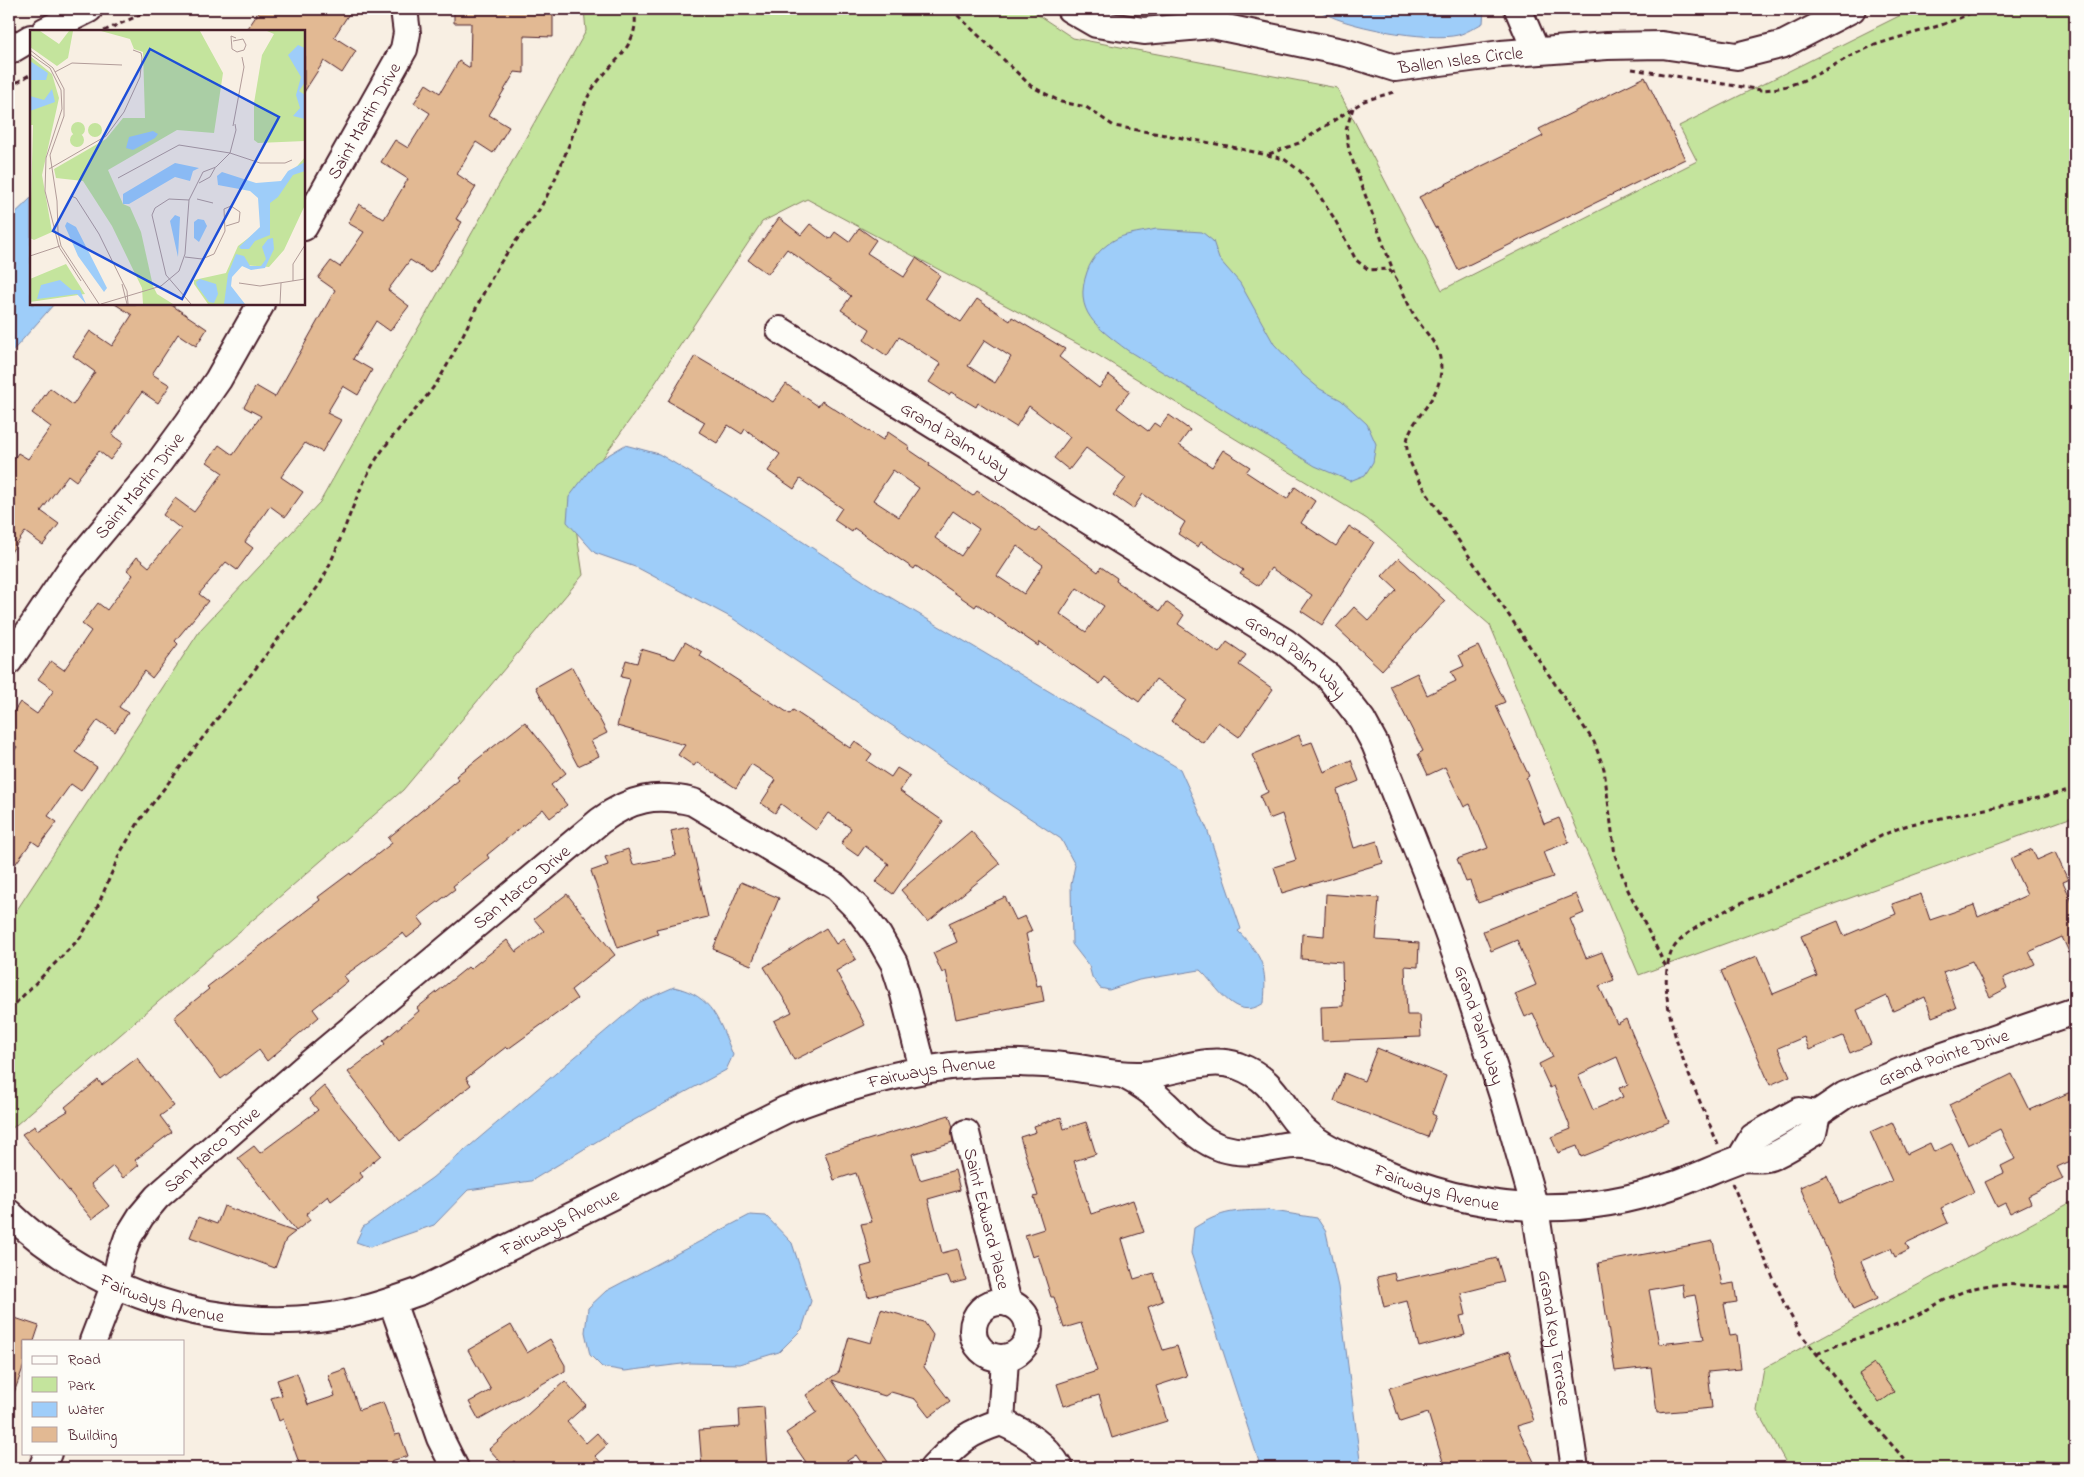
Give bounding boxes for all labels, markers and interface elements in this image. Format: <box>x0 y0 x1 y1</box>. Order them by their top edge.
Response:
inset map <box>30 30 305 305</box>
street label: Ballen Isles Circle <box>1396 41 1525 83</box>
street label: Saint Martin Drive <box>322 58 409 185</box>
street label: Grand Palm Way <box>894 396 1014 484</box>
street label: Saint Martin Drive <box>90 427 192 546</box>
street label: Grand Palm Way <box>1239 609 1352 705</box>
street label: San Marco Drive <box>468 839 578 937</box>
street label: Grand Palm Way <box>1446 962 1509 1088</box>
street label: Grand Pointe Drive <box>1875 1023 2014 1095</box>
street label: Fairways Avenue <box>864 1052 997 1097</box>
street label: San Marco Drive <box>159 1101 267 1200</box>
street label: Saint Edward Place <box>955 1145 1015 1293</box>
street label: Fairways Avenue <box>1368 1158 1501 1219</box>
street label: Fairways Avenue <box>496 1183 625 1265</box>
street label: Fairways Avenue <box>94 1268 227 1331</box>
street label: Grand Key Terrace <box>1530 1269 1576 1409</box>
legend <box>22 1340 185 1454</box>
text: Road <box>68 1349 101 1371</box>
text: Park <box>68 1375 96 1397</box>
text: Water <box>68 1399 104 1421</box>
text: Building <box>67 1425 117 1448</box>

